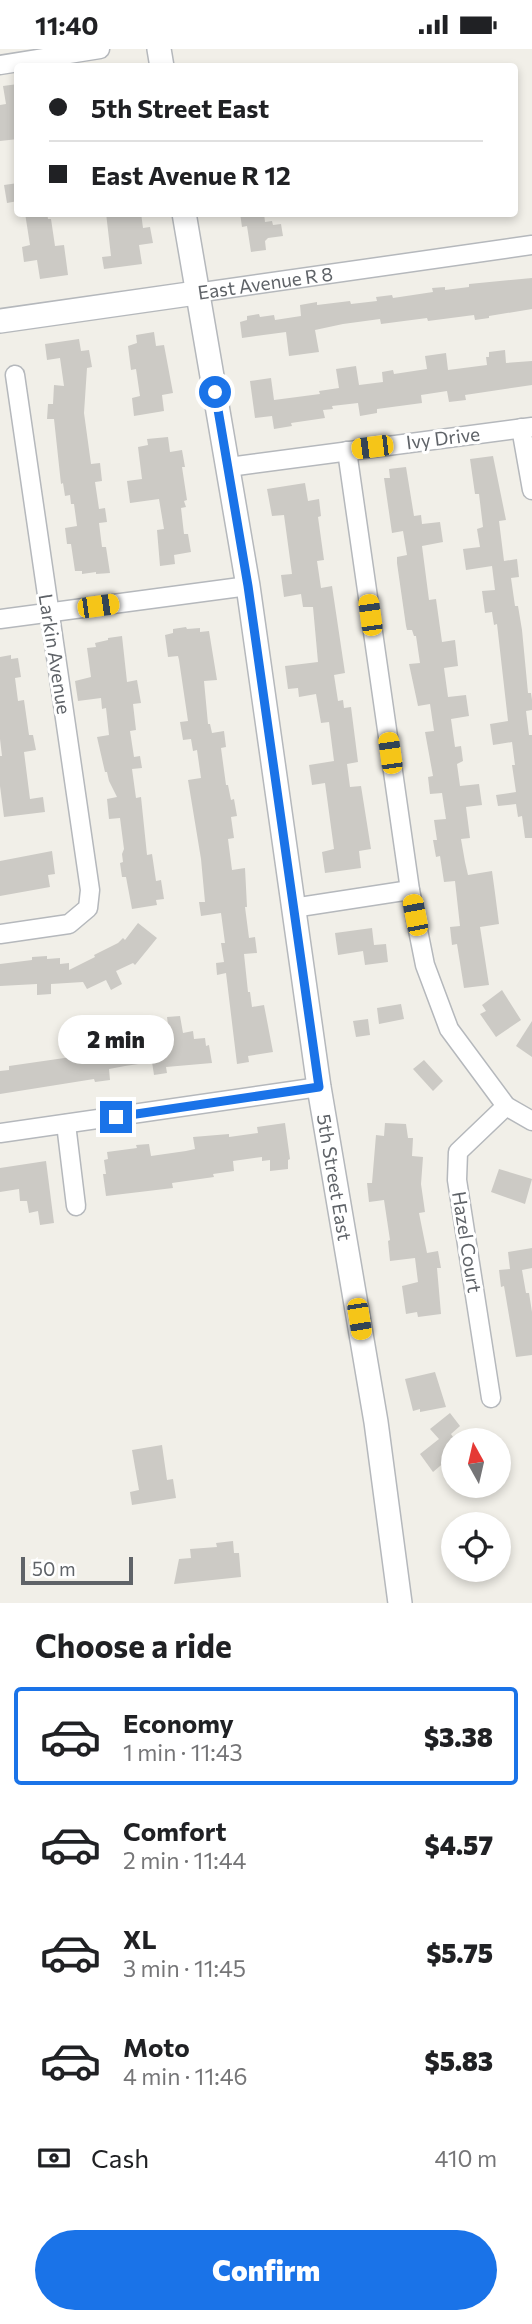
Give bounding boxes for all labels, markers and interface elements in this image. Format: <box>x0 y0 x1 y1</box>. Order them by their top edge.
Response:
text: 11:40 <box>35 9 99 40</box>
text: 5th Street East <box>91 92 269 123</box>
text: East Avenue R 12 <box>91 159 291 190</box>
street label: East Avenue R 8 <box>196 262 334 304</box>
route start <box>199 376 231 408</box>
street label: Ivy Drive <box>405 422 481 453</box>
car <box>350 434 395 460</box>
street label: Larkin Avenue <box>35 592 76 716</box>
car <box>76 593 121 619</box>
car <box>357 593 384 637</box>
car <box>377 731 404 775</box>
car <box>401 892 430 938</box>
callout: 2 min <box>58 1016 174 1065</box>
text: 2 min <box>87 1025 145 1053</box>
route end <box>100 1101 132 1133</box>
street label: 5th Street East <box>313 1112 357 1243</box>
street label: Hazel Court <box>448 1190 487 1295</box>
car <box>346 1297 373 1341</box>
north arrow <box>441 1428 511 1498</box>
map controls <box>441 1428 511 1582</box>
button: locate <box>441 1512 511 1582</box>
scale bar <box>21 1554 133 1586</box>
text: 50 m <box>32 1557 76 1580</box>
text: Choose a ride <box>35 1625 232 1665</box>
icon: car <box>39 1705 102 1768</box>
text: Economy <box>123 1707 234 1738</box>
text: $3.38 <box>424 1721 493 1752</box>
text: 1 min · 11:43 <box>123 1738 243 1766</box>
icon: car <box>39 1813 102 1876</box>
text: Comfort <box>123 1815 226 1846</box>
text: $4.57 <box>425 1829 493 1860</box>
text: 2 min · 11:44 <box>123 1846 246 1874</box>
icon: car <box>39 1921 102 1984</box>
text: XL <box>123 1923 157 1954</box>
text: $5.75 <box>426 1937 493 1968</box>
text: 3 min · 11:45 <box>123 1954 246 1982</box>
icon: car <box>39 2029 102 2092</box>
text: Moto <box>123 2031 190 2062</box>
text: $5.83 <box>425 2045 493 2076</box>
text: 4 min · 11:46 <box>123 2062 247 2090</box>
icon: cash <box>35 2139 73 2177</box>
text: Cash <box>91 2142 149 2173</box>
text: 410 m <box>435 2144 497 2172</box>
button: Confirm <box>35 2230 497 2310</box>

